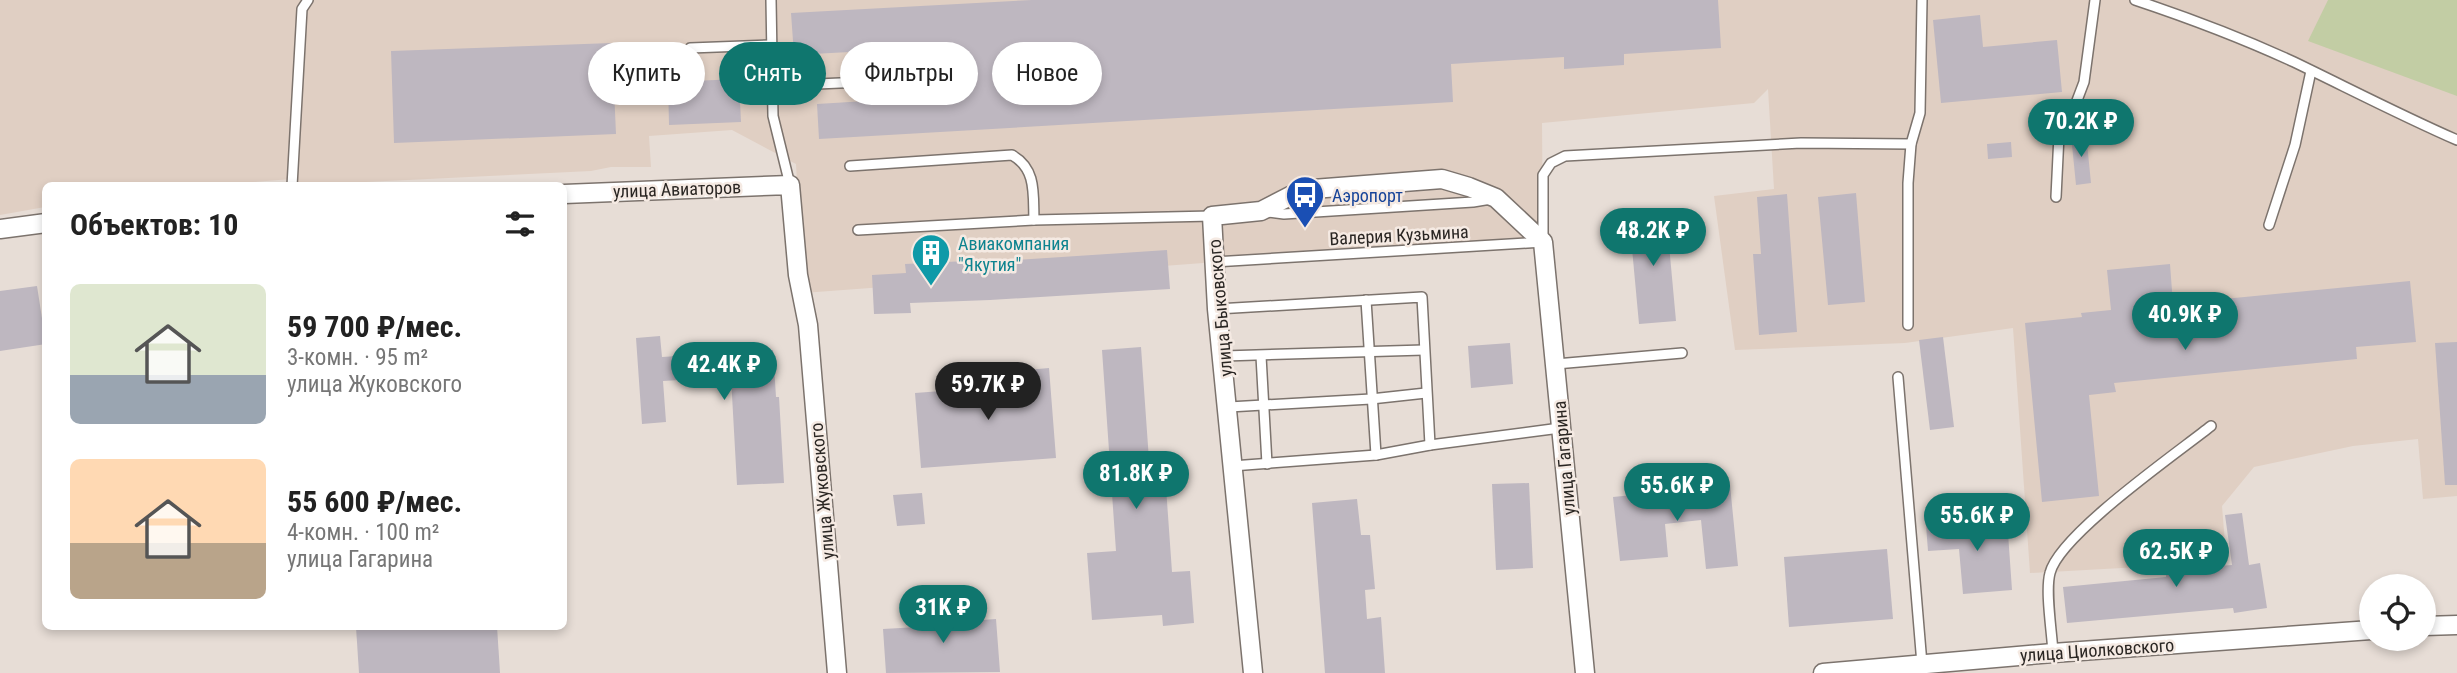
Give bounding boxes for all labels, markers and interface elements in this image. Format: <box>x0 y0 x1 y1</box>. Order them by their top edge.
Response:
chip: Купить <box>588 42 705 105</box>
chip: Снять <box>719 42 826 105</box>
chip: Фильтры <box>840 42 978 105</box>
chip: Новое <box>992 42 1102 105</box>
pin: 70.2K ₽ <box>2016 100 2146 159</box>
text: 70.2K ₽ <box>2044 108 2118 135</box>
bus stop icon: Аэропорт <box>1284 174 1326 229</box>
street label: улица Авиаторов <box>613 176 741 202</box>
place label: Аэропорт <box>1332 185 1403 206</box>
icon: filters <box>501 205 539 243</box>
text: Объектов: 10 <box>70 207 238 242</box>
pin: 48.2K ₽ <box>1588 208 1718 268</box>
text: 48.2K ₽ <box>1616 217 1690 244</box>
street label: Валерия Кузьмина <box>1329 221 1469 249</box>
building icon: Авиакомпания "Якутия" <box>910 232 952 287</box>
place label: Авиакомпания "Якутия" <box>958 233 1069 275</box>
street label: улица Быковского <box>1204 238 1236 378</box>
pin: 40.9K ₽ <box>2120 292 2250 352</box>
text: 40.9K ₽ <box>2148 301 2222 328</box>
text: 59 700 ₽/мес. <box>287 309 462 344</box>
icon: home <box>126 312 210 396</box>
pin: 42.4K ₽ <box>659 342 789 402</box>
text: 3-комн. · 95 m² <box>287 344 428 371</box>
text: 42.4K ₽ <box>687 351 761 378</box>
pin: 59.7K ₽ <box>923 362 1053 422</box>
text: улица Жуковского <box>287 371 462 398</box>
text: 59.7K ₽ <box>951 371 1025 398</box>
street label: улица Гагарина <box>1549 400 1579 516</box>
street label: улица Жуковского <box>806 422 838 560</box>
pin: 81.8K ₽ <box>1071 452 1201 511</box>
text: 81.8K ₽ <box>1099 460 1173 487</box>
pin: 55.6K ₽ <box>1612 463 1742 523</box>
text: 55.6K ₽ <box>1640 472 1714 499</box>
text: 55 600 ₽/мес. <box>287 484 462 519</box>
icon: home <box>126 487 210 571</box>
pin: 55.6K ₽ <box>1912 494 2042 553</box>
text: 55.6K ₽ <box>1940 502 2014 529</box>
text: 4-комн. · 100 m² <box>287 519 439 546</box>
pin: 62.5K ₽ <box>2111 530 2241 589</box>
text: 62.5K ₽ <box>2139 538 2213 565</box>
text: улица Гагарина <box>287 546 433 573</box>
map controls <box>2359 574 2436 651</box>
button: locate <box>2359 574 2436 651</box>
pin: 31K ₽ <box>894 586 992 645</box>
text: 31K ₽ <box>915 594 971 621</box>
street label: улица Циолковского <box>2019 634 2175 666</box>

